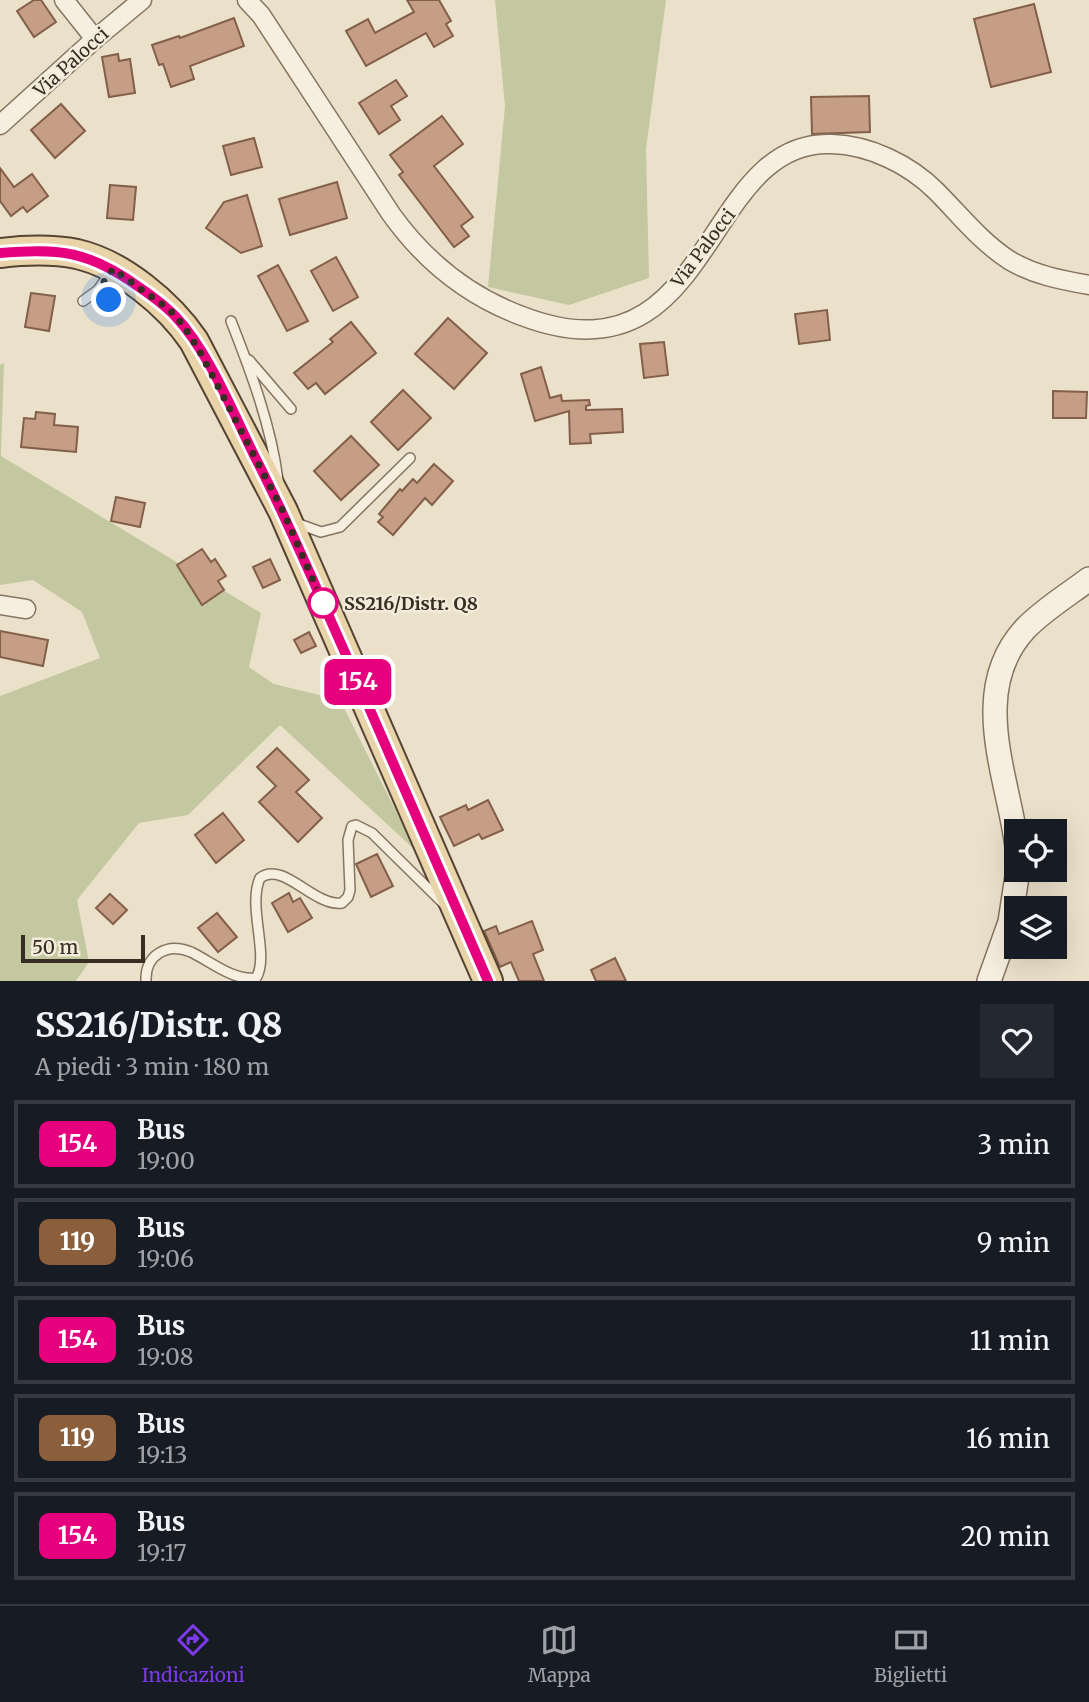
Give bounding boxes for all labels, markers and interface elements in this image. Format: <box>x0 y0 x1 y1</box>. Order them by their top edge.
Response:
street label: Via Palocci <box>28 22 113 102</box>
street label: Via Palocci <box>665 204 740 293</box>
your location <box>91 282 126 317</box>
marker: SS216/Distr. Q8 <box>308 588 338 618</box>
place label: SS216/Distr. Q8 <box>344 592 478 615</box>
line badge: 154 <box>318 659 398 705</box>
text: 154 <box>338 666 378 697</box>
map controls <box>1004 819 1067 959</box>
button: locate <box>1004 819 1067 882</box>
button: layers <box>1004 896 1067 959</box>
scale bar <box>21 932 145 964</box>
text: 50 m <box>32 935 78 959</box>
button: heart <box>980 1004 1054 1078</box>
text: SS216/Distr. Q8 <box>35 1005 283 1046</box>
text: A piedi · 3 min · 180 m <box>35 1052 269 1081</box>
text: Bus <box>137 1113 185 1146</box>
text: 154 <box>58 1128 97 1159</box>
text: 3 min <box>978 1128 1050 1161</box>
text: 19:00 <box>137 1146 195 1175</box>
text: Bus <box>137 1211 185 1244</box>
text: 119 <box>60 1226 95 1257</box>
text: 9 min <box>977 1226 1050 1259</box>
text: 19:06 <box>137 1244 194 1273</box>
text: Bus <box>137 1309 185 1342</box>
text: 154 <box>58 1324 97 1355</box>
text: 11 min <box>970 1324 1050 1357</box>
text: 19:08 <box>137 1342 194 1371</box>
text: Bus <box>137 1407 185 1440</box>
text: 119 <box>60 1422 95 1453</box>
text: 16 min <box>966 1422 1050 1455</box>
text: 19:13 <box>137 1440 187 1469</box>
text: Bus <box>137 1505 185 1538</box>
text: 154 <box>58 1520 97 1551</box>
text: 20 min <box>961 1520 1050 1553</box>
text: 19:17 <box>137 1538 187 1567</box>
tab: Indicazioni <box>142 1621 245 1687</box>
tab: Mappa <box>528 1621 591 1687</box>
tab: Biglietti <box>874 1621 947 1687</box>

